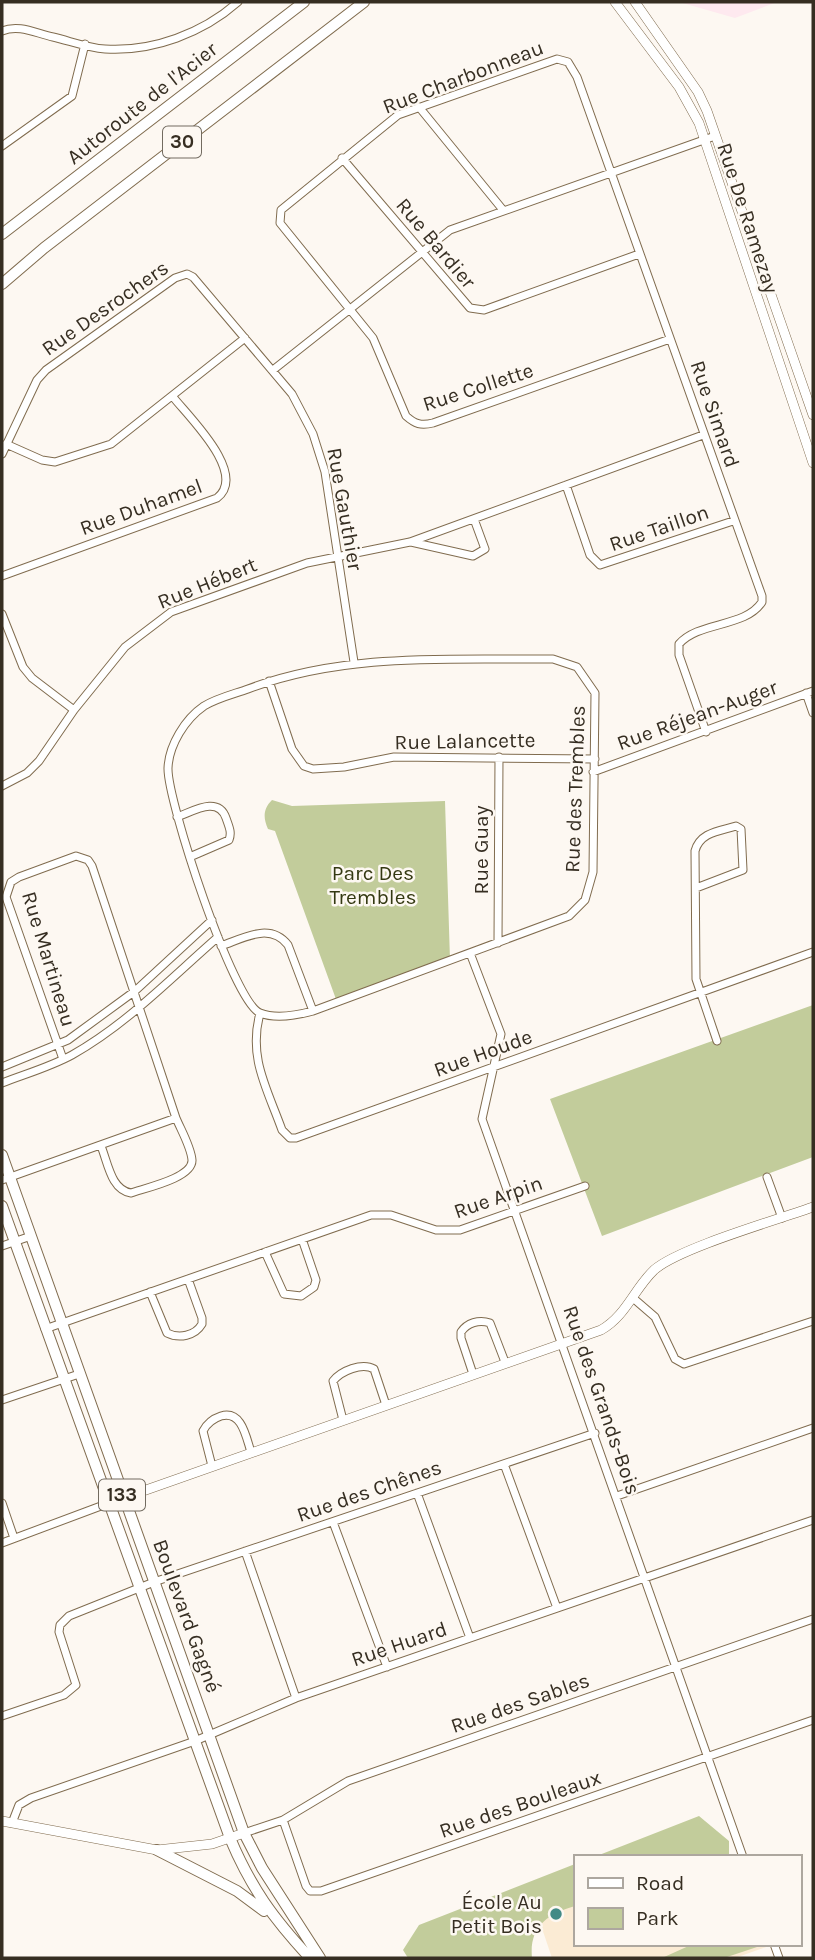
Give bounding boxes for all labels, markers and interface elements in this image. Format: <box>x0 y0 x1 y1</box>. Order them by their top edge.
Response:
street label: Rue Charbonneau <box>379 35 547 119</box>
street label: Autoroute de l'Acier <box>62 37 222 169</box>
road number: 30 <box>163 126 201 158</box>
street label: Rue De Ramezay <box>712 140 784 297</box>
street label: Rue Bardier <box>391 193 481 293</box>
street label: Rue Desrochers <box>37 255 173 361</box>
street label: Rue Simard <box>685 357 745 471</box>
street label: Rue Collette <box>420 358 536 416</box>
street label: Rue Gauthier <box>322 446 368 573</box>
street label: Rue Duhamel <box>77 474 205 540</box>
street label: Rue Taillon <box>606 500 712 556</box>
street label: Rue Hébert <box>154 552 260 614</box>
street label: Rue Réjean-Auger <box>614 675 781 755</box>
street label: Rue des Trembles <box>560 705 590 873</box>
street label: Rue Lalancette <box>394 728 536 754</box>
street label: Rue Guay <box>469 805 493 894</box>
park label: Parc Des Trembles <box>329 861 417 909</box>
street label: Rue Martineau <box>17 888 81 1030</box>
street label: Rue Houde <box>431 1024 535 1082</box>
street label: Rue Arpin <box>450 1171 546 1223</box>
street label: Rue des Grands-Bois <box>558 1302 646 1498</box>
street label: Rue des Chênes <box>294 1455 444 1527</box>
road number: 133 <box>99 1480 145 1511</box>
street label: Boulevard Gagné <box>148 1536 226 1696</box>
street label: Rue Huard <box>348 1616 450 1672</box>
street label: Rue des Sables <box>448 1668 592 1738</box>
street label: Rue des Bouleaux <box>436 1765 604 1843</box>
legend <box>574 1855 801 1946</box>
text: Road <box>636 1871 684 1895</box>
place label: École Au Petit Bois <box>451 1890 542 1938</box>
marker: École Au Petit Bois <box>548 1906 564 1922</box>
text: Park <box>636 1906 679 1930</box>

